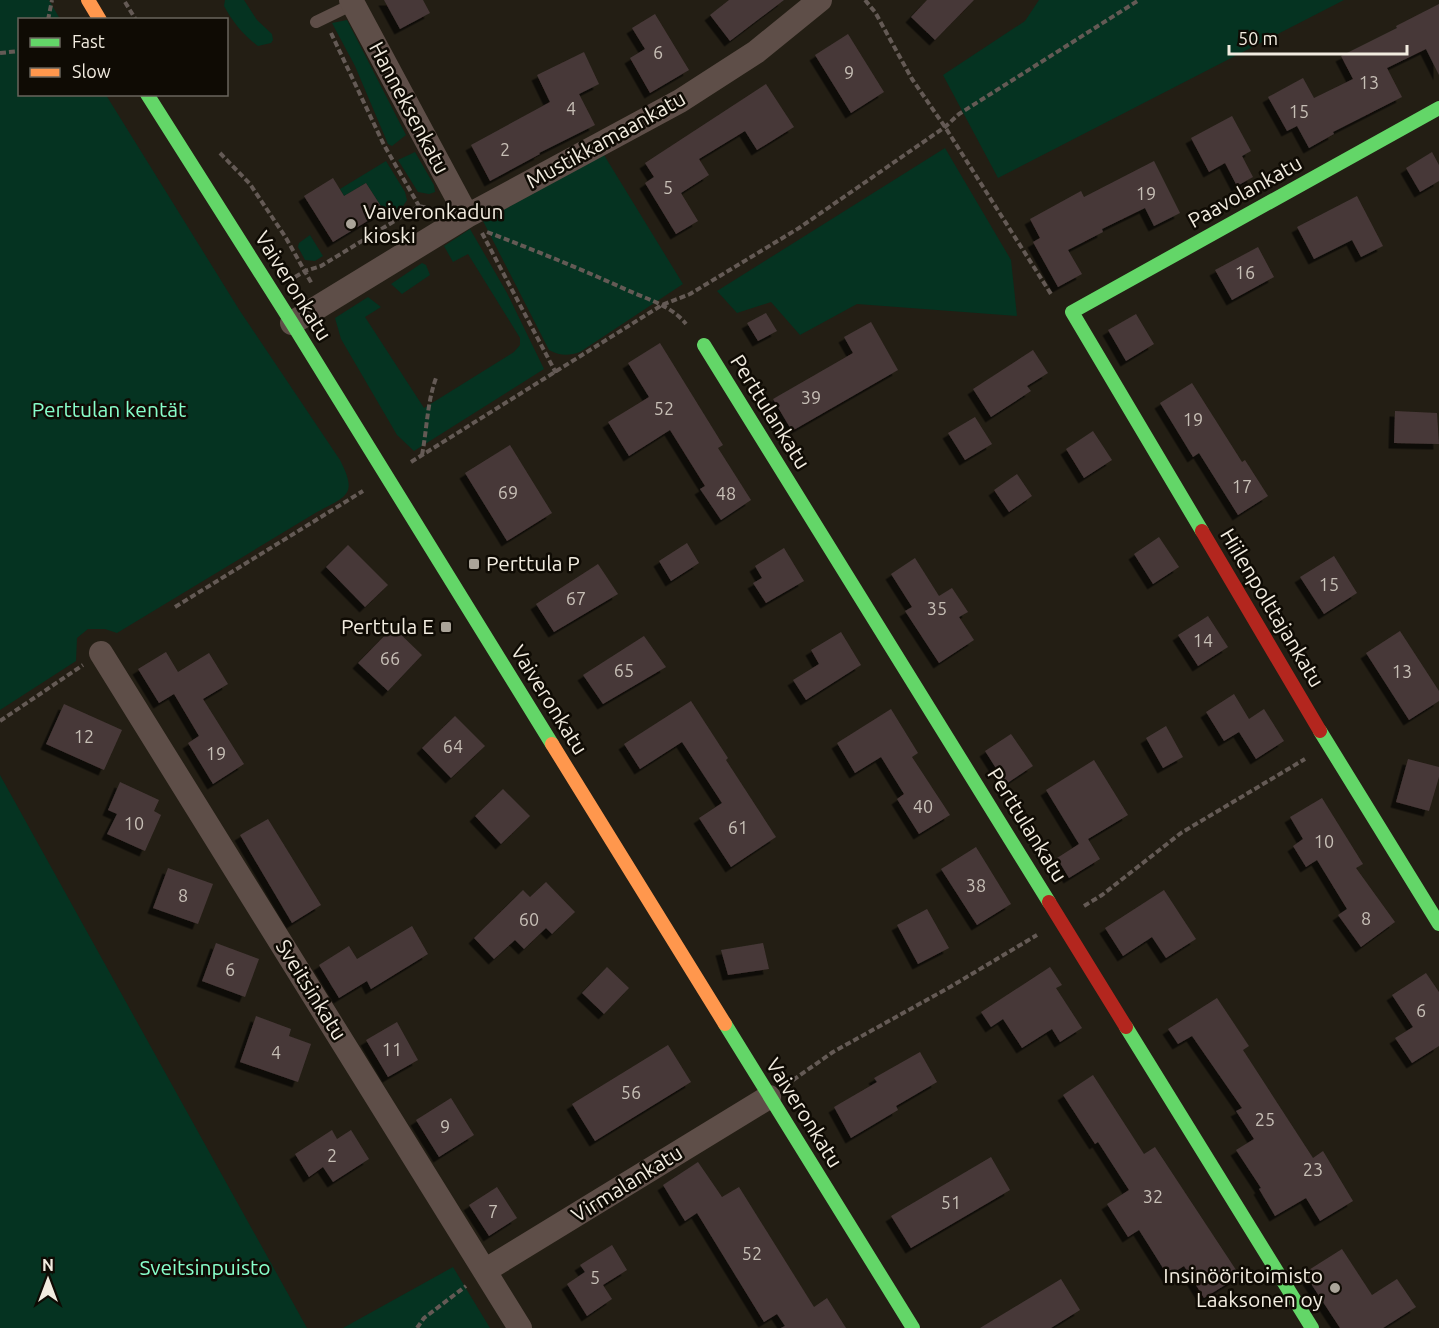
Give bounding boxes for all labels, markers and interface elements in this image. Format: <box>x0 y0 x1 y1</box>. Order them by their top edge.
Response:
legend <box>18 18 228 96</box>
scale bar <box>1229 18 1408 56</box>
text: 50 m <box>1238 28 1278 48</box>
text: Fast <box>72 31 105 51</box>
street label: Hanneksenkatu <box>365 37 455 178</box>
house number: 6 <box>653 42 663 62</box>
text: Slow <box>72 61 111 81</box>
house number: 9 <box>844 62 854 82</box>
house number: 13 <box>1359 72 1379 92</box>
street label: Mustikkamaankatu <box>522 85 689 193</box>
house number: 4 <box>566 98 576 118</box>
house number: 15 <box>1289 101 1309 121</box>
house number: 2 <box>500 139 510 159</box>
street label: Paavolankatu <box>1183 150 1306 232</box>
house number: 5 <box>663 177 673 197</box>
house number: 19 <box>1136 183 1156 203</box>
place label: Vaiveronkadun kioski <box>363 199 504 247</box>
marker: Vaiveronkadun kioski <box>344 217 358 231</box>
street label: Vaiveronkatu <box>251 226 337 345</box>
house number: 16 <box>1235 262 1255 282</box>
street label: Perttulankatu <box>726 350 816 473</box>
house number: 39 <box>801 387 821 407</box>
park label: Perttulan kentät <box>32 397 186 421</box>
house number: 52 <box>654 398 674 418</box>
house number: 19 <box>1183 409 1203 429</box>
house number: 17 <box>1232 476 1252 496</box>
house number: 69 <box>498 482 518 502</box>
house number: 48 <box>716 483 736 503</box>
street label: Hiilenpolttajankatu <box>1216 524 1330 691</box>
place label: Perttula P <box>486 551 580 575</box>
marker: Perttula P <box>467 557 481 571</box>
house number: 15 <box>1319 574 1339 594</box>
house number: 67 <box>566 588 586 608</box>
house number: 35 <box>927 598 947 618</box>
place label: Perttula E <box>341 614 434 638</box>
marker: Perttula E <box>439 620 453 634</box>
house number: 14 <box>1193 630 1213 650</box>
street label: Vaiveronkatu <box>507 640 593 759</box>
house number: 66 <box>380 648 400 668</box>
house number: 65 <box>614 660 634 680</box>
house number: 13 <box>1392 661 1412 681</box>
house number: 12 <box>74 726 94 746</box>
house number: 64 <box>443 736 463 756</box>
house number: 19 <box>206 743 226 763</box>
street label: Perttulankatu <box>983 763 1073 886</box>
house number: 40 <box>913 796 933 816</box>
house number: 10 <box>124 813 144 833</box>
house number: 61 <box>728 817 748 837</box>
house number: 10 <box>1314 831 1334 851</box>
house number: 38 <box>966 875 986 895</box>
house number: 8 <box>178 885 188 905</box>
house number: 8 <box>1361 908 1371 928</box>
house number: 60 <box>519 909 539 929</box>
street label: Sveitsinkatu <box>272 935 352 1044</box>
house number: 6 <box>225 959 235 979</box>
house number: 6 <box>1416 1000 1426 1020</box>
house number: 11 <box>382 1039 402 1059</box>
house number: 4 <box>271 1042 281 1062</box>
street label: Vaiveronkatu <box>762 1053 848 1172</box>
house number: 56 <box>621 1082 641 1102</box>
house number: 25 <box>1255 1109 1275 1129</box>
house number: 9 <box>440 1116 450 1136</box>
street label: Virmalankatu <box>567 1140 686 1227</box>
house number: 2 <box>327 1145 337 1165</box>
house number: 23 <box>1303 1159 1323 1179</box>
house number: 32 <box>1143 1186 1163 1206</box>
house number: 51 <box>941 1192 961 1212</box>
house number: 7 <box>488 1201 498 1221</box>
house number: 52 <box>742 1243 762 1263</box>
north arrow <box>18 1250 78 1310</box>
park label: Sveitsinpuisto <box>139 1255 271 1279</box>
text: N <box>42 1256 54 1274</box>
place label: Insinööritoimisto Laaksonen oy <box>1163 1263 1323 1311</box>
house number: 5 <box>590 1267 600 1287</box>
marker: Insinööritoimisto Laaksonen oy <box>1328 1281 1342 1295</box>

